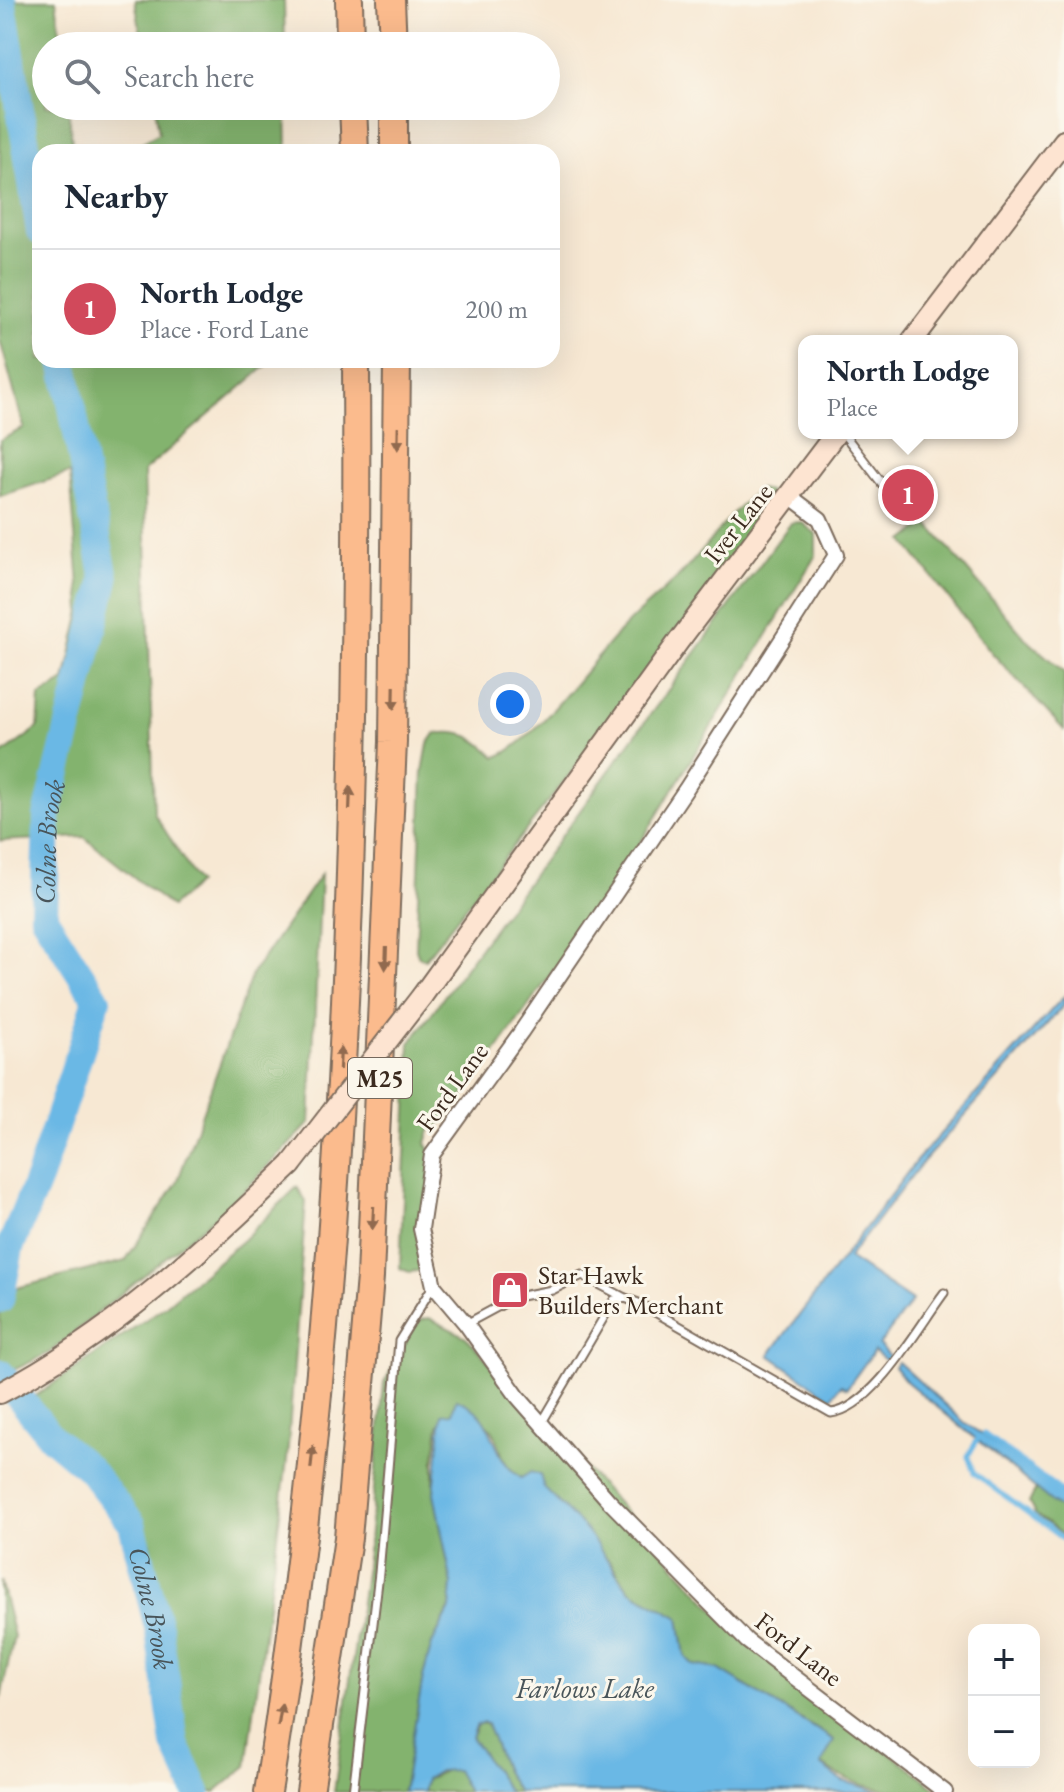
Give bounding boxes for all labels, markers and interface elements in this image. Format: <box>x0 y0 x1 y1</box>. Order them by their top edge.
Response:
search box <box>32 32 560 120</box>
icon: search <box>60 54 104 98</box>
text: Search here <box>124 57 254 96</box>
text: Nearby <box>64 174 168 218</box>
text: North Lodge <box>140 273 303 312</box>
text: 1 <box>83 292 97 326</box>
text: 200 m <box>465 292 528 326</box>
text: Place · Ford Lane <box>140 312 309 346</box>
popup <box>798 335 1018 439</box>
text: North Lodge <box>826 351 990 390</box>
text: Place <box>826 390 878 424</box>
one-way arrow <box>391 426 404 451</box>
pin: 1 <box>882 465 934 525</box>
street label: Iver Lane <box>696 476 780 570</box>
your location <box>490 684 530 724</box>
one-way arrow <box>388 686 400 711</box>
water label: Colne Brook <box>26 775 73 905</box>
one-way arrow <box>344 785 356 810</box>
one-way arrow <box>380 946 393 971</box>
street label: Ford Lane <box>408 1036 496 1138</box>
one-way arrow <box>333 1045 346 1070</box>
road number: M25 <box>348 1058 412 1098</box>
one-way arrow <box>367 1206 380 1231</box>
place label: Star Hawk Builders Merchant <box>538 1258 723 1322</box>
shop icon: Star Hawk Builders Merchant <box>489 1269 531 1311</box>
one-way arrow <box>306 1444 319 1469</box>
water label: Colne Brook <box>120 1543 182 1673</box>
street label: Ford Lane <box>748 1604 850 1694</box>
map controls <box>968 1624 1040 1768</box>
button: + <box>968 1624 1040 1696</box>
water label: Farlows Lake <box>515 1670 655 1706</box>
button: − <box>968 1696 1040 1768</box>
one-way arrow <box>275 1702 287 1727</box>

